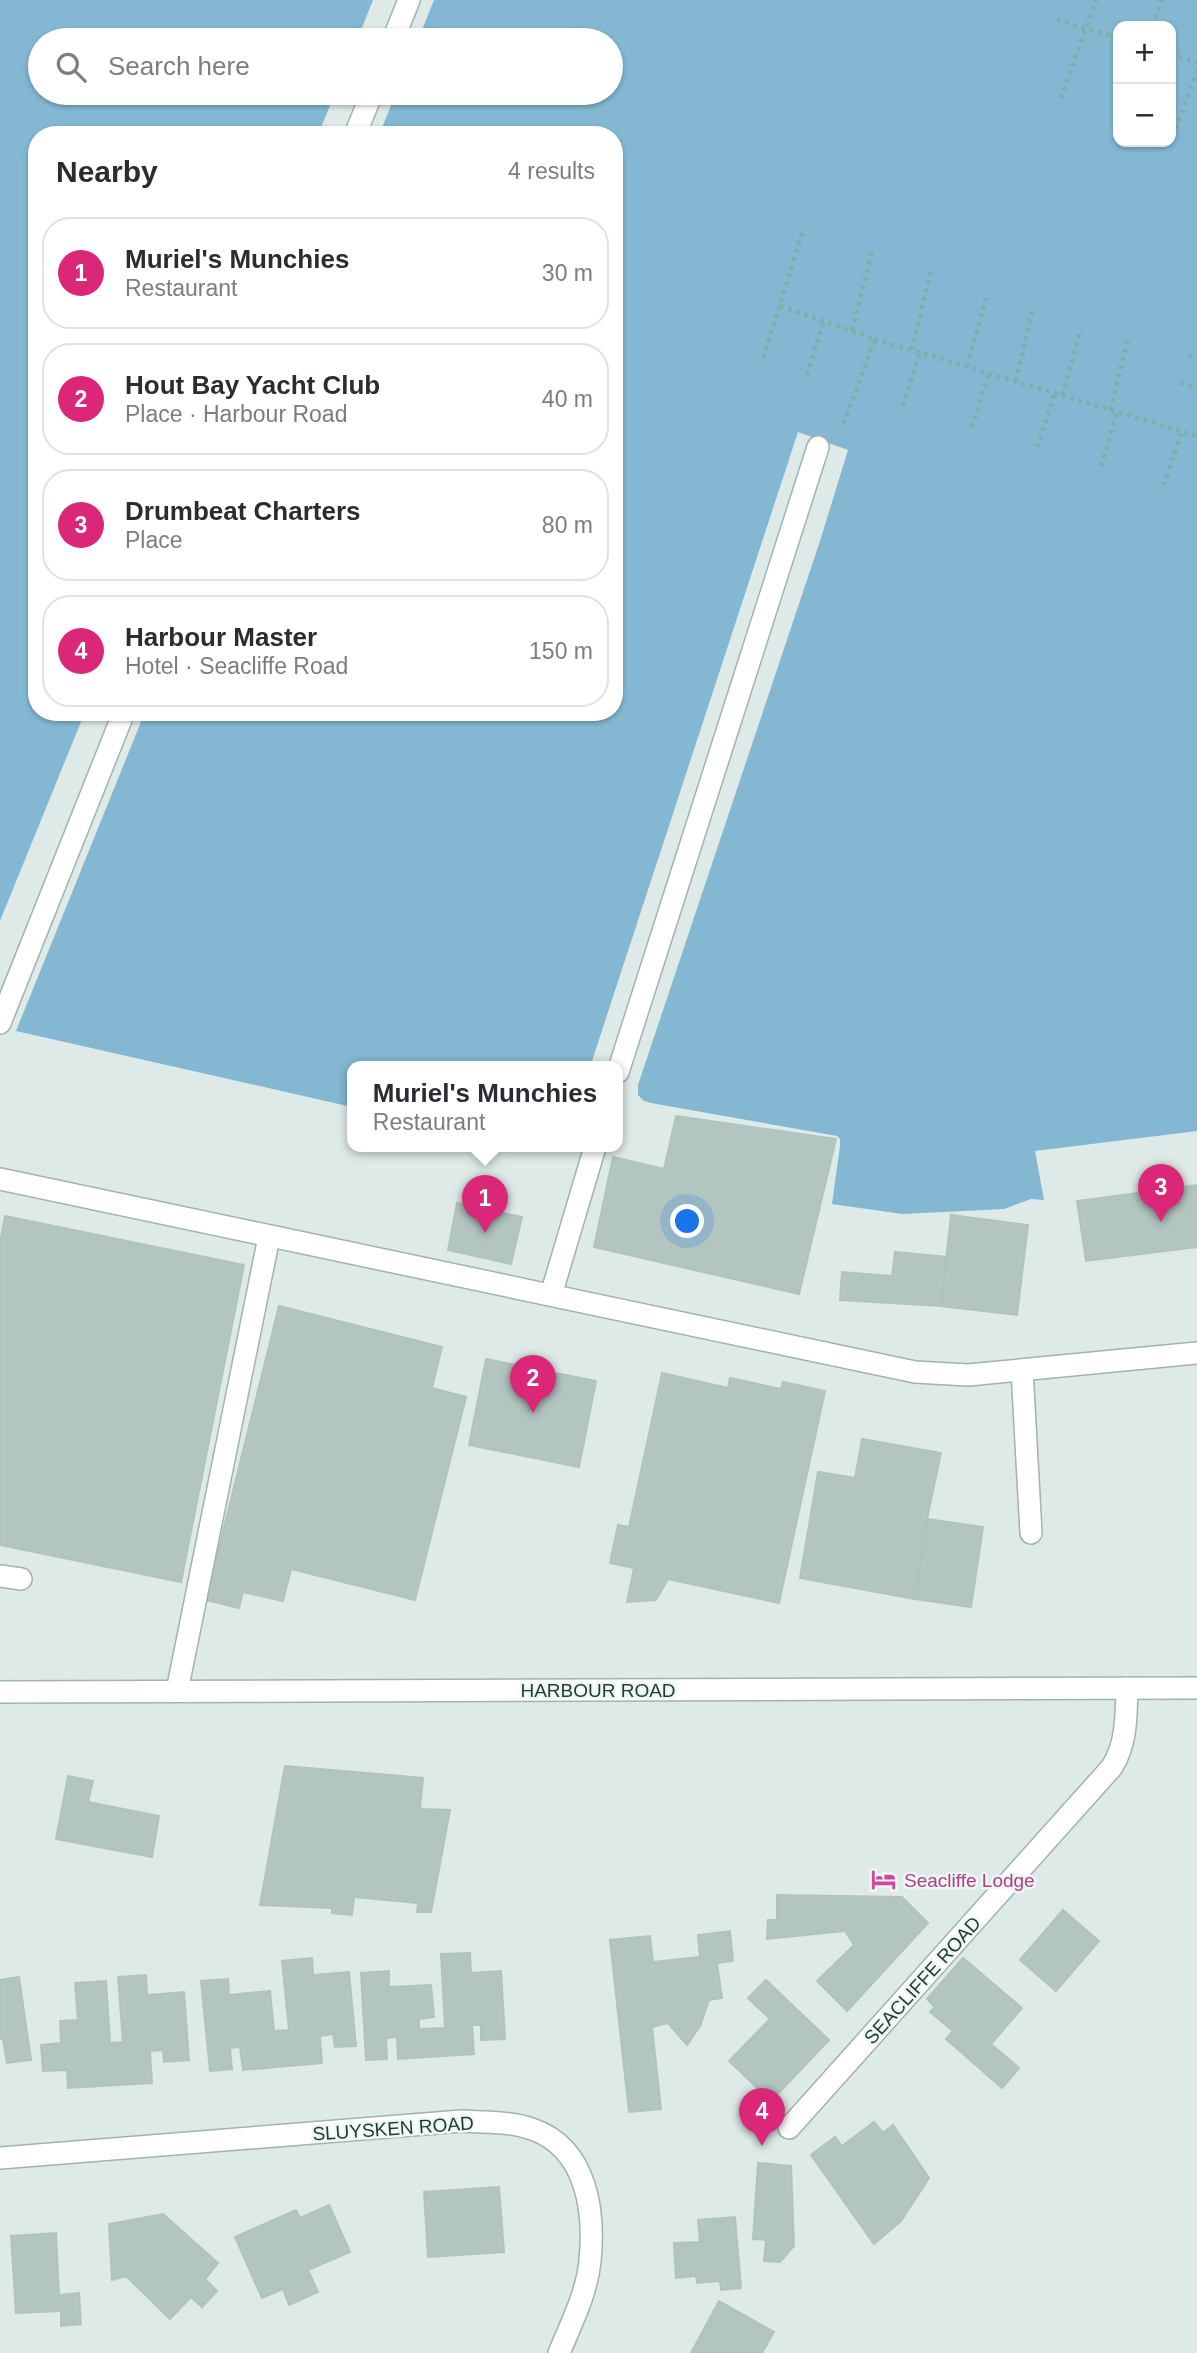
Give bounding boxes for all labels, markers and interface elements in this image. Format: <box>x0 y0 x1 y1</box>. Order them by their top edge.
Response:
map controls <box>1113 21 1176 147</box>
button: + <box>1113 21 1176 84</box>
search box <box>28 28 623 105</box>
icon: search <box>52 48 90 86</box>
text: Search here <box>108 51 250 81</box>
button: − <box>1113 84 1176 147</box>
text: Nearby <box>56 155 158 188</box>
text: 4 results <box>508 158 595 184</box>
text: Muriel's Munchies <box>125 244 349 274</box>
text: 1 <box>75 260 87 286</box>
text: 30 m <box>542 260 593 286</box>
text: Restaurant <box>125 275 238 301</box>
text: Hout Bay Yacht Club <box>125 370 380 400</box>
text: 2 <box>75 386 87 412</box>
text: 40 m <box>542 386 593 412</box>
text: Place · Harbour Road <box>125 401 347 427</box>
text: Drumbeat Charters <box>125 496 361 526</box>
text: 3 <box>75 512 87 538</box>
text: 80 m <box>542 512 593 538</box>
text: Place <box>125 527 183 553</box>
text: Harbour Master <box>125 622 317 652</box>
text: 4 <box>75 638 87 664</box>
text: 150 m <box>529 638 593 664</box>
text: Hotel · Seacliffe Road <box>125 653 348 679</box>
popup <box>347 1061 623 1152</box>
text: Muriel's Munchies <box>373 1078 597 1108</box>
text: Restaurant <box>373 1109 485 1135</box>
pin: 3 <box>1138 1164 1184 1222</box>
pin: 1 <box>462 1175 508 1233</box>
your location <box>670 1204 704 1238</box>
pin: 2 <box>510 1355 556 1413</box>
street label: HARBOUR ROAD <box>520 1680 676 1701</box>
hotel icon: Seacliffe Lodge <box>870 1866 898 1894</box>
place label: Seacliffe Lodge <box>904 1870 1035 1891</box>
street label: SEACLIFFE ROAD <box>860 1912 985 2048</box>
pin: 4 <box>739 2088 785 2146</box>
street label: SLUYSKEN ROAD <box>312 2112 474 2145</box>

